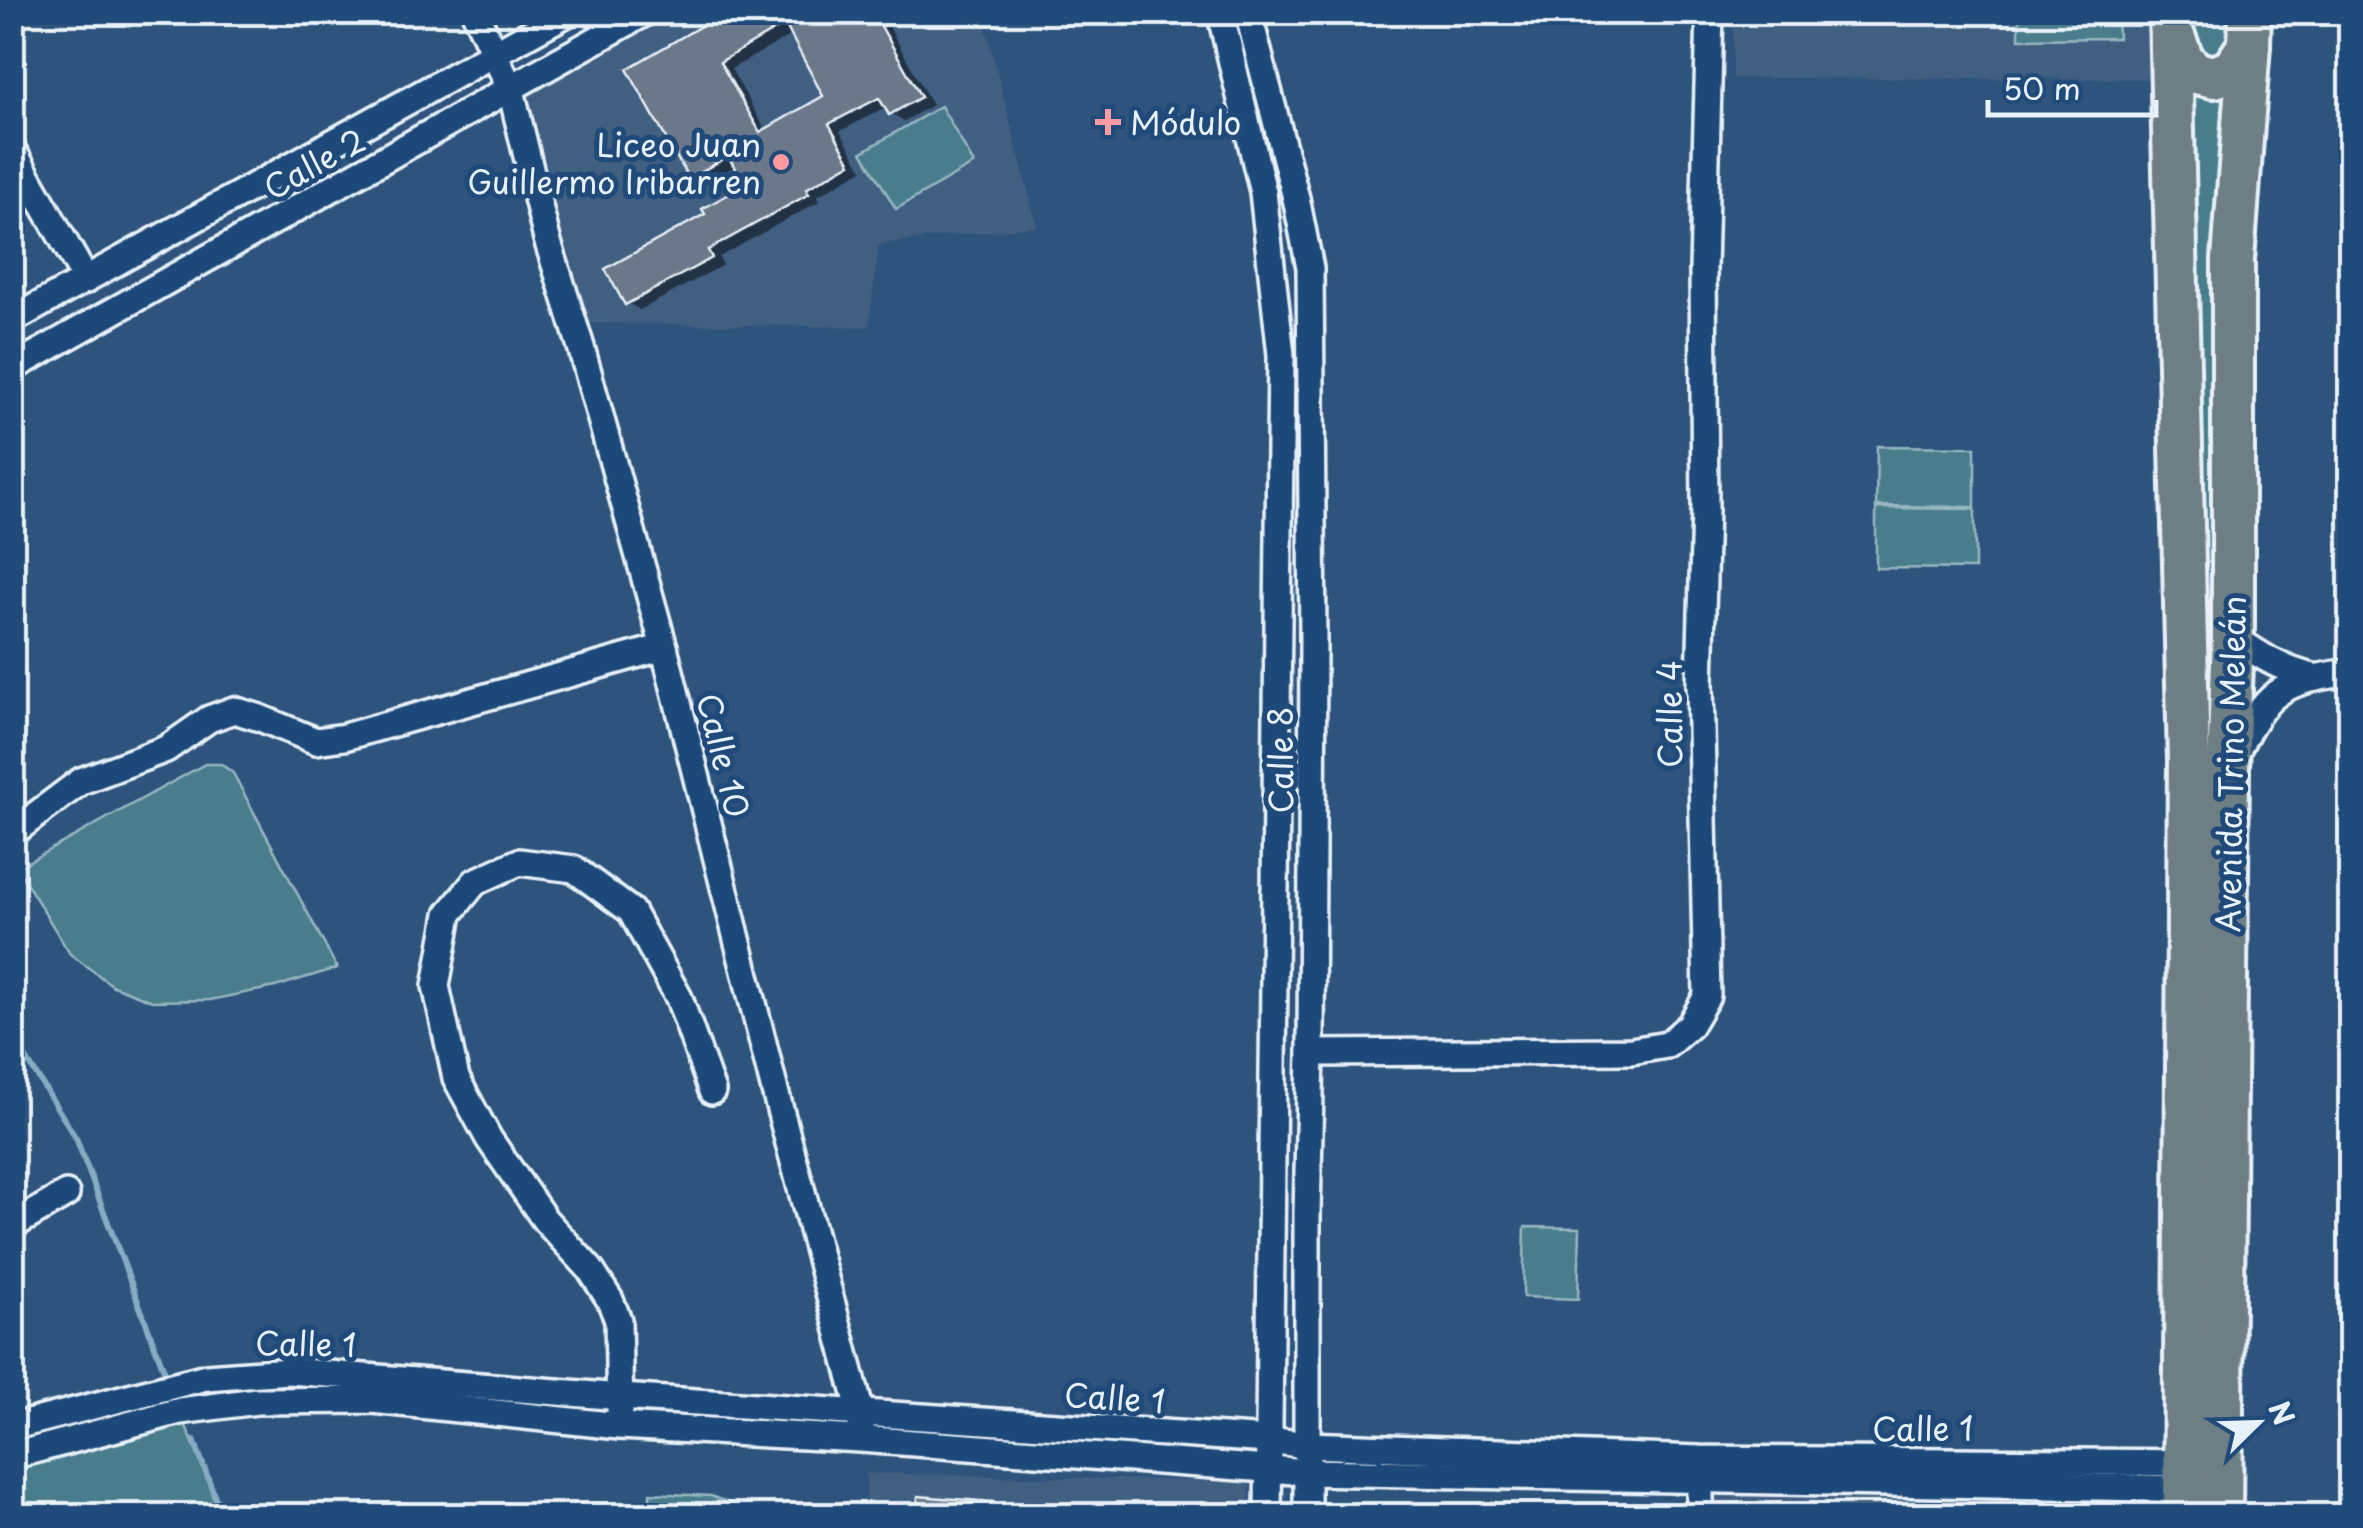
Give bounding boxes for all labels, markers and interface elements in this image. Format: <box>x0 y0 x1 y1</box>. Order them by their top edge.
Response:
scale bar <box>1988 55 2156 117</box>
text: 50 m <box>2003 65 2081 110</box>
place label: Módulo <box>1130 98 1241 146</box>
marker: Módulo <box>1095 109 1121 135</box>
street label: Calle 2 <box>254 115 374 211</box>
place label: Liceo Juan Guillermo Iribarren <box>467 120 761 205</box>
marker: Liceo Juan Guillermo Iribarren <box>770 151 792 173</box>
street label: Avenida Trino Meleán <box>2203 595 2257 933</box>
street label: Calle 4 <box>1645 660 1693 768</box>
street label: Calle 10 <box>685 688 763 822</box>
street label: Calle 8 <box>1256 707 1304 813</box>
street label: Calle 1 <box>255 1318 357 1368</box>
street label: Calle 1 <box>1063 1370 1167 1424</box>
north arrow <box>2208 1373 2308 1473</box>
text: N <box>2258 1394 2307 1431</box>
street label: Calle 1 <box>1872 1404 1974 1452</box>

